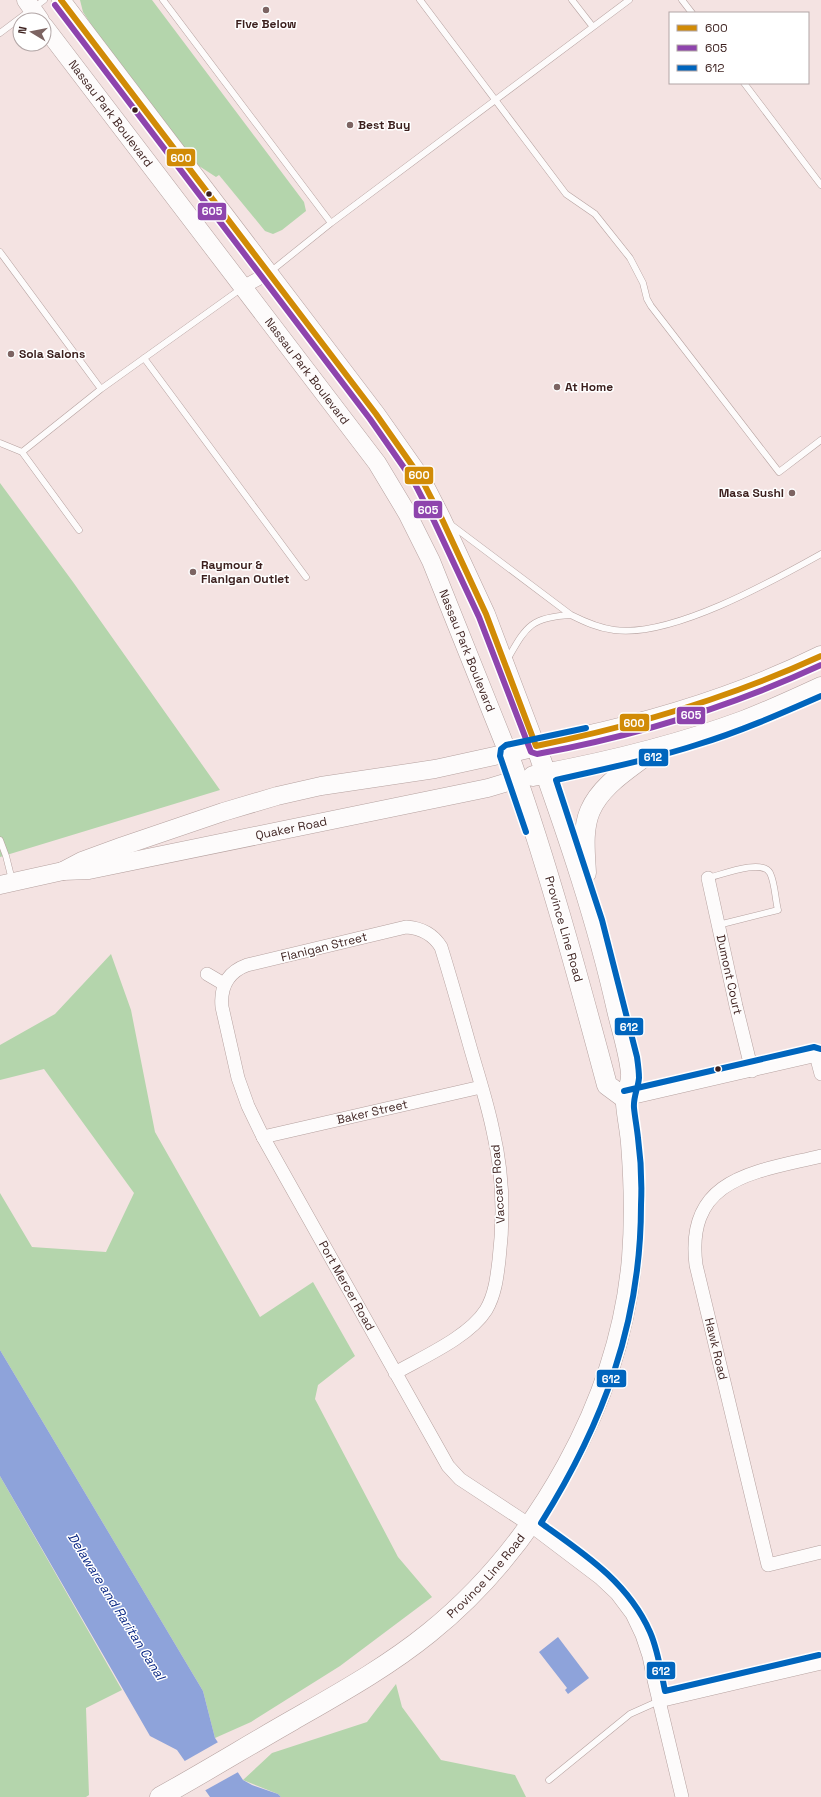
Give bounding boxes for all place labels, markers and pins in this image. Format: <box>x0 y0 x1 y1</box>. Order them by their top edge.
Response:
marker: Five Below <box>261 5 271 15</box>
place label: Five Below <box>236 16 296 32</box>
unlabelled marker <box>130 105 140 115</box>
place label: Best Buy <box>358 117 410 133</box>
marker: Best Buy <box>345 120 355 130</box>
unlabelled marker <box>204 189 214 199</box>
place label: Sola Salons <box>19 346 85 362</box>
marker: Sola Salons <box>6 349 16 359</box>
place label: At Home <box>565 379 613 395</box>
marker: At Home <box>552 382 562 392</box>
place label: Masa Sushi <box>719 485 784 501</box>
marker: Masa Sushi <box>787 488 797 498</box>
place label: Raymour & Flanigan Outlet <box>201 557 290 587</box>
marker: Raymour & Flanigan Outlet <box>188 567 198 577</box>
unlabelled marker <box>713 1064 723 1074</box>

